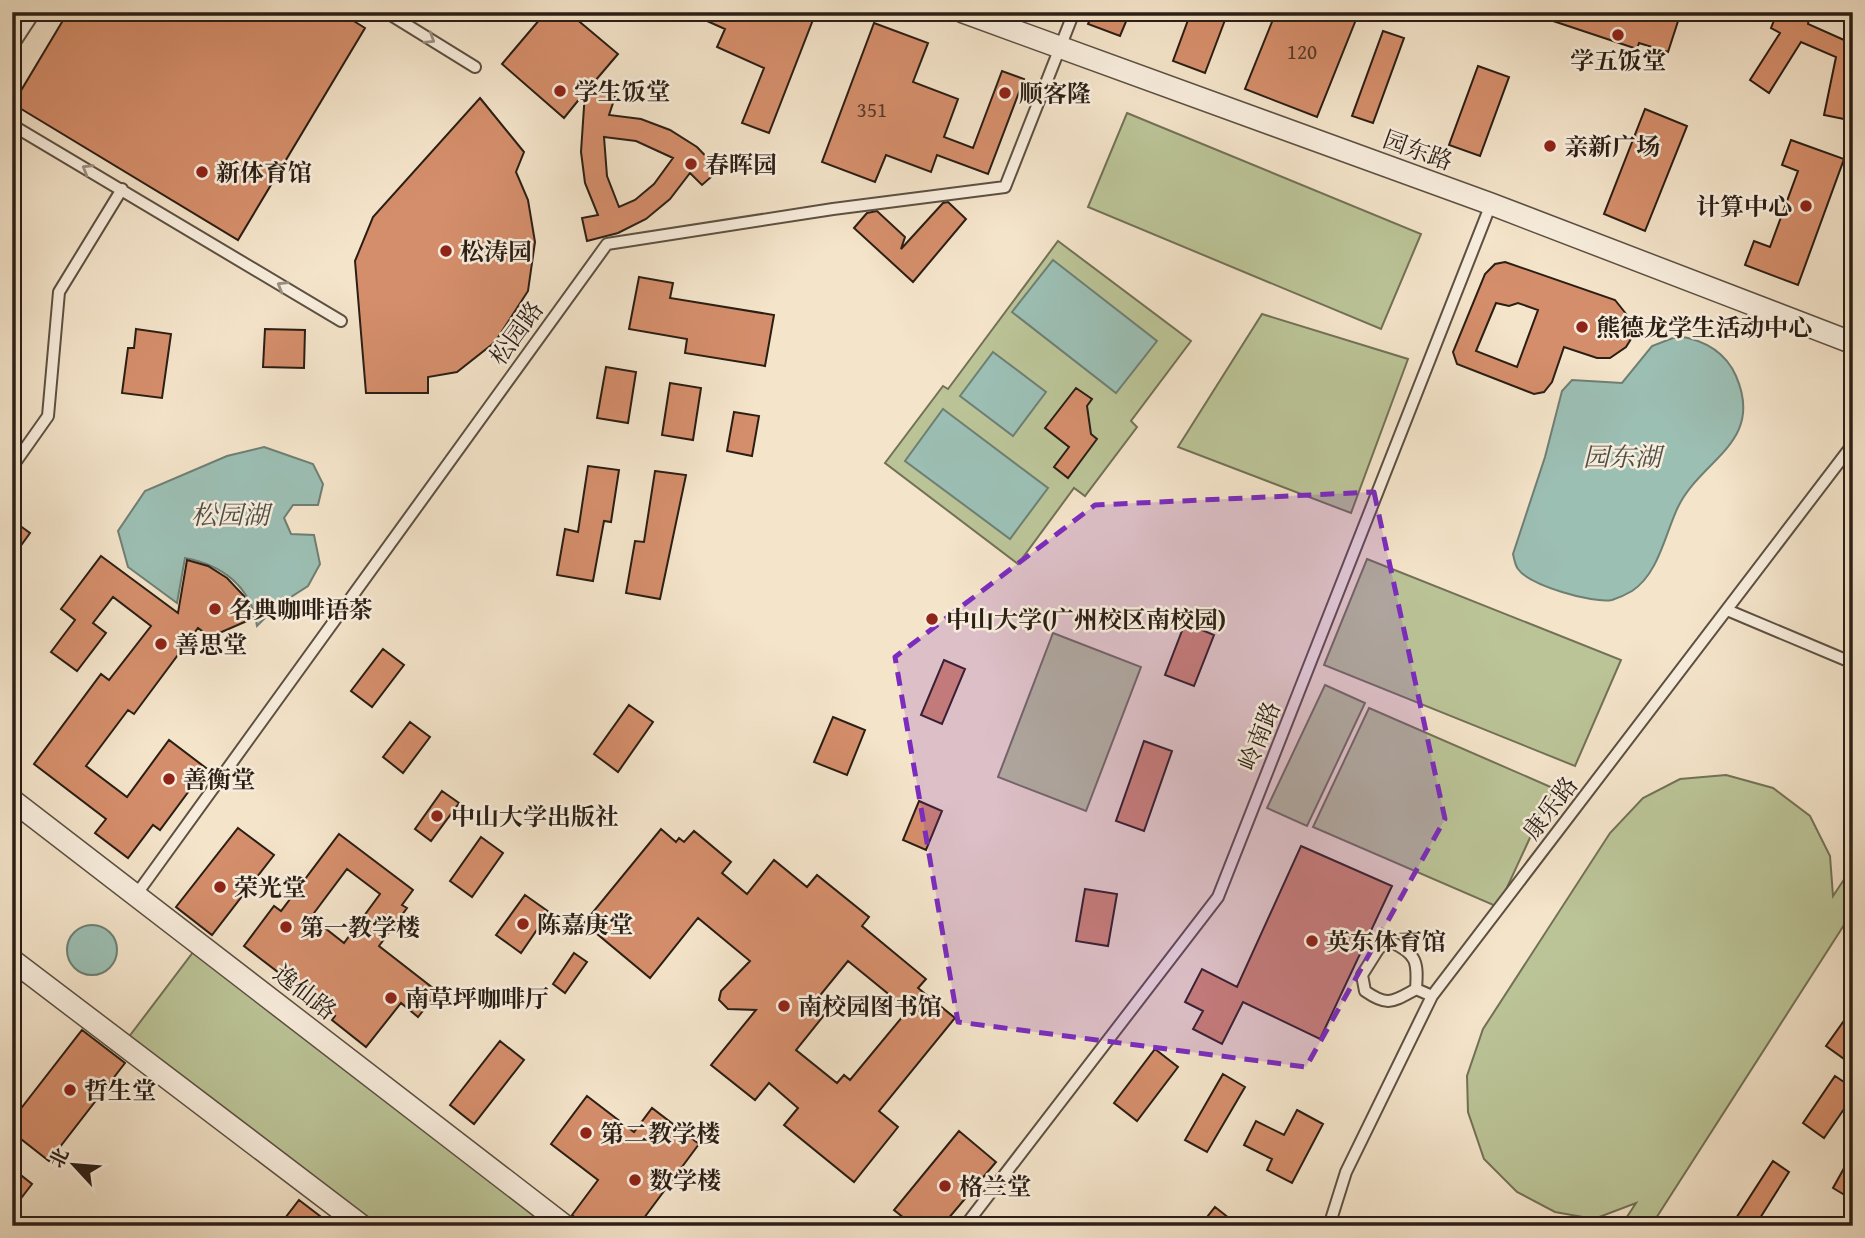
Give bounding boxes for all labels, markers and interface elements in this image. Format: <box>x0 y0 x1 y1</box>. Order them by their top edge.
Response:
marker: 学五饭堂 <box>1610 27 1626 43</box>
one-way arrow <box>423 31 436 44</box>
house number: 120 <box>1287 36 1317 67</box>
place label: 学五饭堂 <box>1570 43 1666 78</box>
place label: 学生饭堂 <box>574 74 670 109</box>
place label: 顺客隆 <box>1019 76 1091 111</box>
marker: 学生饭堂 <box>552 83 568 99</box>
marker: 顺客隆 <box>997 85 1013 101</box>
house number: 351 <box>857 94 887 125</box>
street label: 园东路 <box>1378 121 1458 179</box>
place label: 亲新广场 <box>1564 129 1660 164</box>
marker: 亲新广场 <box>1542 138 1558 154</box>
place label: 春晖园 <box>705 147 777 182</box>
place label: 新体育馆 <box>216 155 312 190</box>
marker: 春晖园 <box>683 156 699 172</box>
one-way arrow <box>82 164 95 177</box>
marker: 新体育馆 <box>194 164 210 180</box>
place label: 计算中心 <box>1696 189 1792 224</box>
marker: 计算中心 <box>1798 198 1814 214</box>
place label: 松涛园 <box>460 234 532 269</box>
marker: 松涛园 <box>438 243 454 259</box>
one-way arrow <box>277 281 290 294</box>
street label: 松园路 <box>481 294 551 372</box>
place label: 熊德龙学生活动中心 <box>1596 310 1812 345</box>
marker: 熊德龙学生活动中心 <box>1574 319 1590 335</box>
water label: 园东湖 <box>1583 437 1665 476</box>
water label: 松园湖 <box>191 495 273 534</box>
place label: 名典咖啡语茶 <box>229 592 373 627</box>
marker: 名典咖啡语茶 <box>207 601 223 617</box>
place label: 中山大学(广州校区南校园) <box>946 602 1226 637</box>
marker: 中山大学(广州校区南校园) <box>924 611 940 627</box>
place label: 善思堂 <box>175 627 247 662</box>
marker: 善思堂 <box>153 636 169 652</box>
street label: 岭南路 <box>1229 696 1289 776</box>
place label: 善衡堂 <box>183 762 255 797</box>
street label: 康乐路 <box>1514 769 1586 847</box>
marker: 善衡堂 <box>161 771 177 787</box>
place label: 中山大学出版社 <box>451 799 619 834</box>
marker: 中山大学出版社 <box>429 808 445 824</box>
place label: 荣光堂 <box>234 870 306 905</box>
marker: 荣光堂 <box>212 879 228 895</box>
place label: 陈嘉庚堂 <box>537 907 633 942</box>
place label: 第一教学楼 <box>300 910 420 945</box>
marker: 陈嘉庚堂 <box>515 916 531 932</box>
marker: 第一教学楼 <box>278 919 294 935</box>
place label: 英东体育馆 <box>1326 924 1446 959</box>
marker: 英东体育馆 <box>1304 933 1320 949</box>
street label: 逸仙路 <box>266 956 344 1028</box>
place label: 南草坪咖啡厅 <box>405 981 549 1016</box>
place label: 南校园图书馆 <box>798 989 942 1024</box>
marker: 南草坪咖啡厅 <box>383 990 399 1006</box>
marker: 南校园图书馆 <box>776 998 792 1014</box>
place label: 哲生堂 <box>84 1073 156 1108</box>
marker: 哲生堂 <box>62 1082 78 1098</box>
place label: 第二教学楼 <box>600 1116 720 1151</box>
marker: 第二教学楼 <box>578 1125 594 1141</box>
north arrow <box>38 1130 108 1200</box>
text: 北 <box>42 1143 75 1172</box>
place label: 数学楼 <box>649 1163 721 1198</box>
place label: 格兰堂 <box>959 1169 1031 1204</box>
marker: 数学楼 <box>627 1172 643 1188</box>
marker: 格兰堂 <box>937 1178 953 1194</box>

